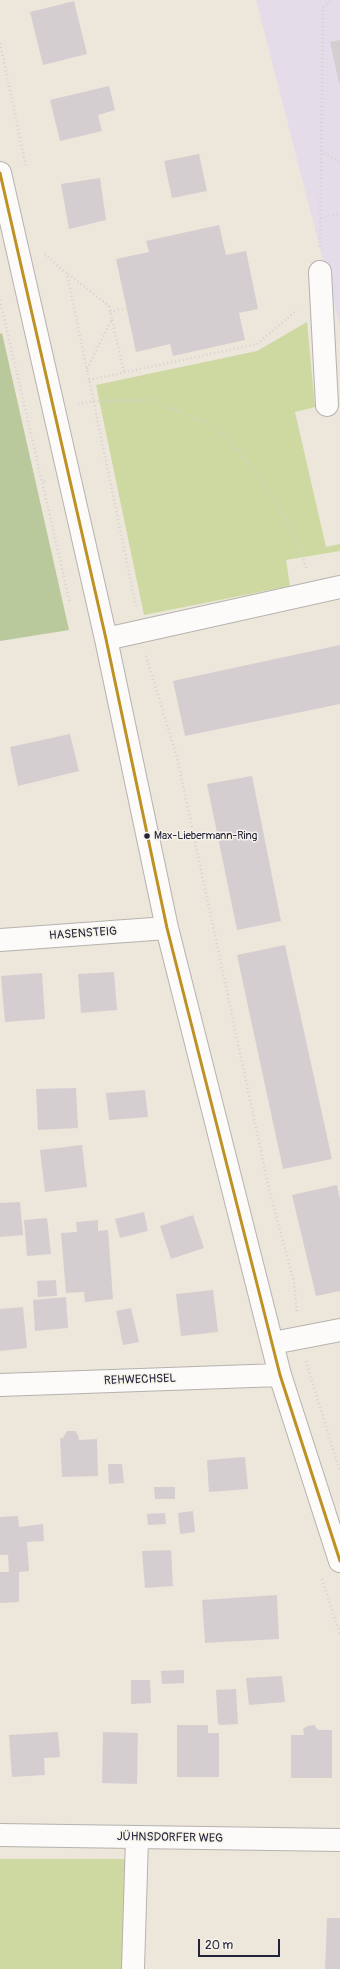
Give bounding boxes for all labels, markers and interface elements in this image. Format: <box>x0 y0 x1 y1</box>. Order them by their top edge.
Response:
place label: Max-Liebermann-Ring <box>154 829 257 843</box>
marker: Max-Liebermann-Ring <box>142 831 152 841</box>
street label: HASENSTEIG <box>48 924 118 944</box>
street label: REHWECHSEL <box>104 1372 176 1388</box>
street label: JÜHNSDORFER WEG <box>117 1830 223 1846</box>
scale bar <box>200 1931 282 1957</box>
text: 20 m <box>205 1938 233 1953</box>

